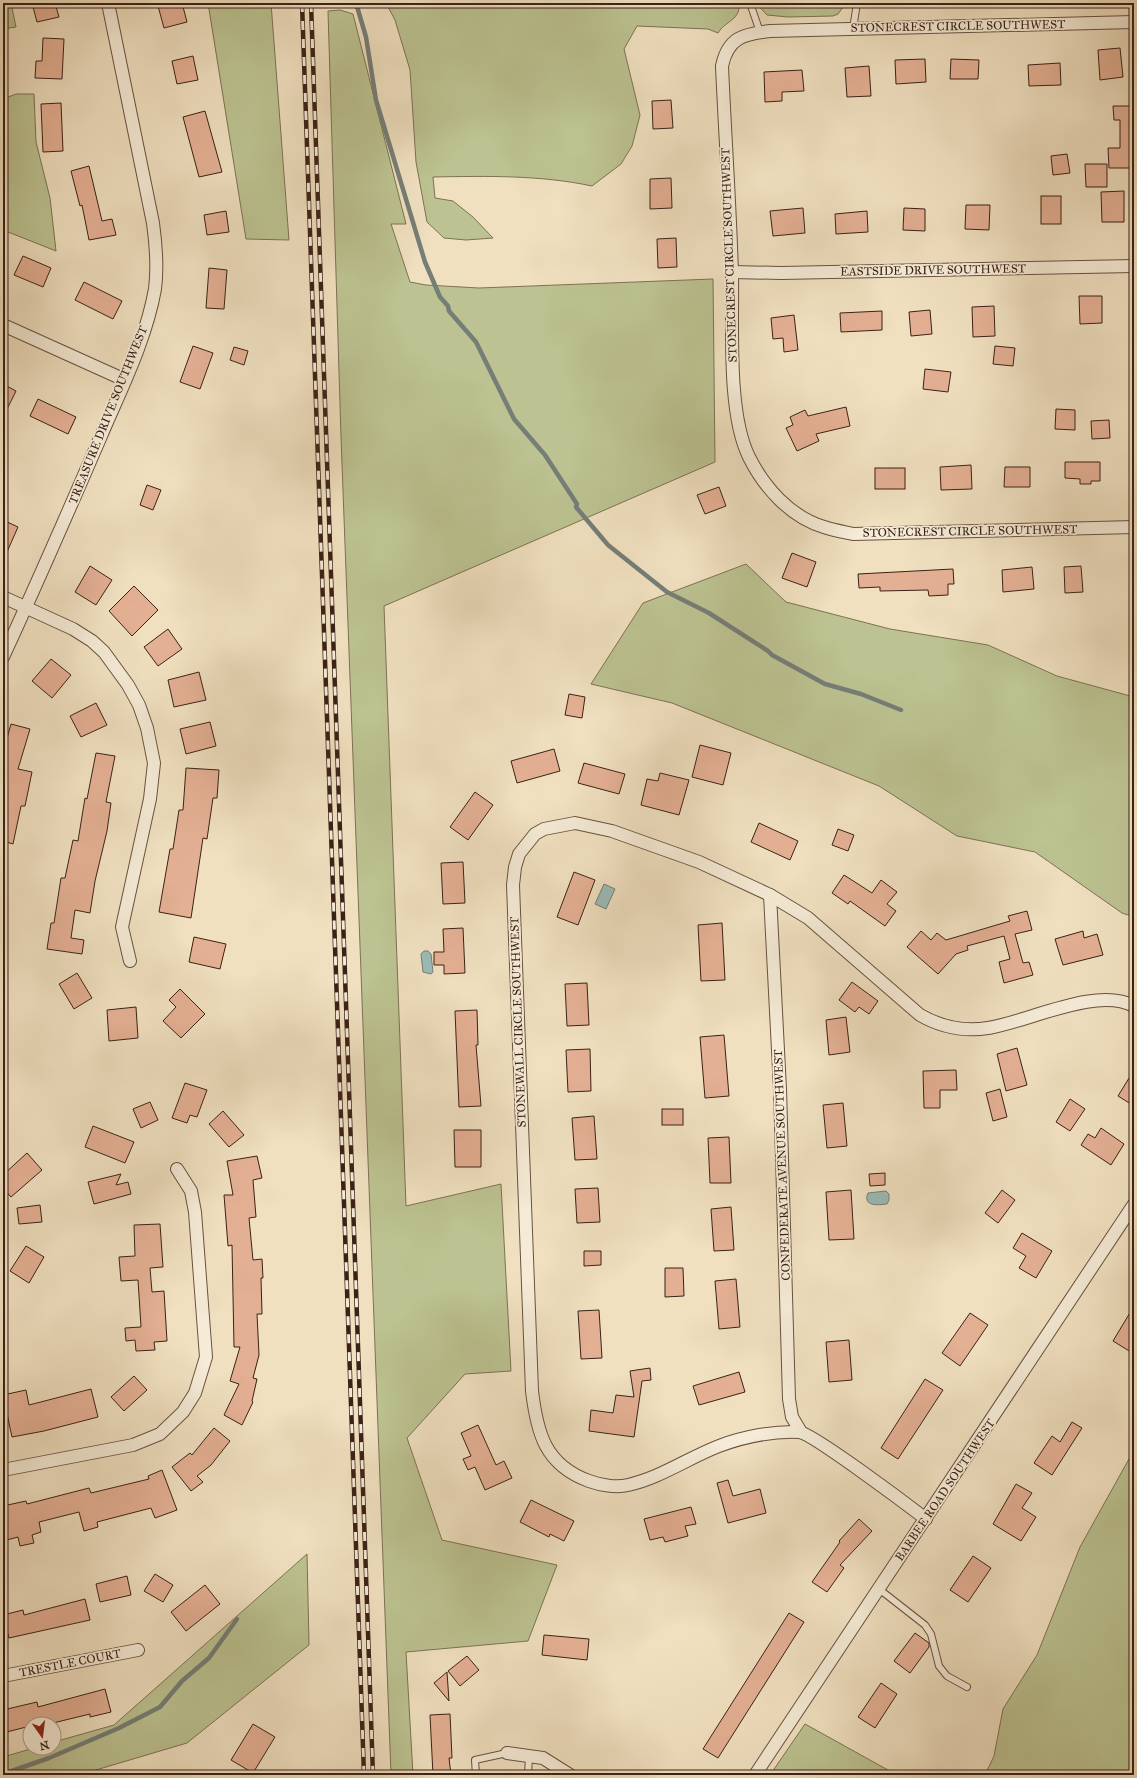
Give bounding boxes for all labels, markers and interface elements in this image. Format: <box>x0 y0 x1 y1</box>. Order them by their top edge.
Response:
street label: STONECREST CIRCLE SOUTHWEST <box>851 17 1065 35</box>
street label: STONECREST CIRCLE SOUTHWEST <box>718 147 740 363</box>
street label: EASTSIDE DRIVE SOUTHWEST <box>840 261 1026 279</box>
street label: TREASURE DRIVE SOUTHWEST <box>66 324 150 506</box>
street label: STONECREST CIRCLE SOUTHWEST <box>863 522 1077 540</box>
street label: STONEWALL CIRCLE SOUTHWEST <box>507 916 529 1128</box>
street label: CONFEDERATE AVENUE SOUTHWEST <box>771 1049 793 1281</box>
street label: BARBEE ROAD SOUTHWEST <box>892 1416 998 1564</box>
street label: TRESTLE COURT <box>18 1646 122 1680</box>
north arrow <box>22 1716 62 1756</box>
text: N <box>38 1738 50 1753</box>

